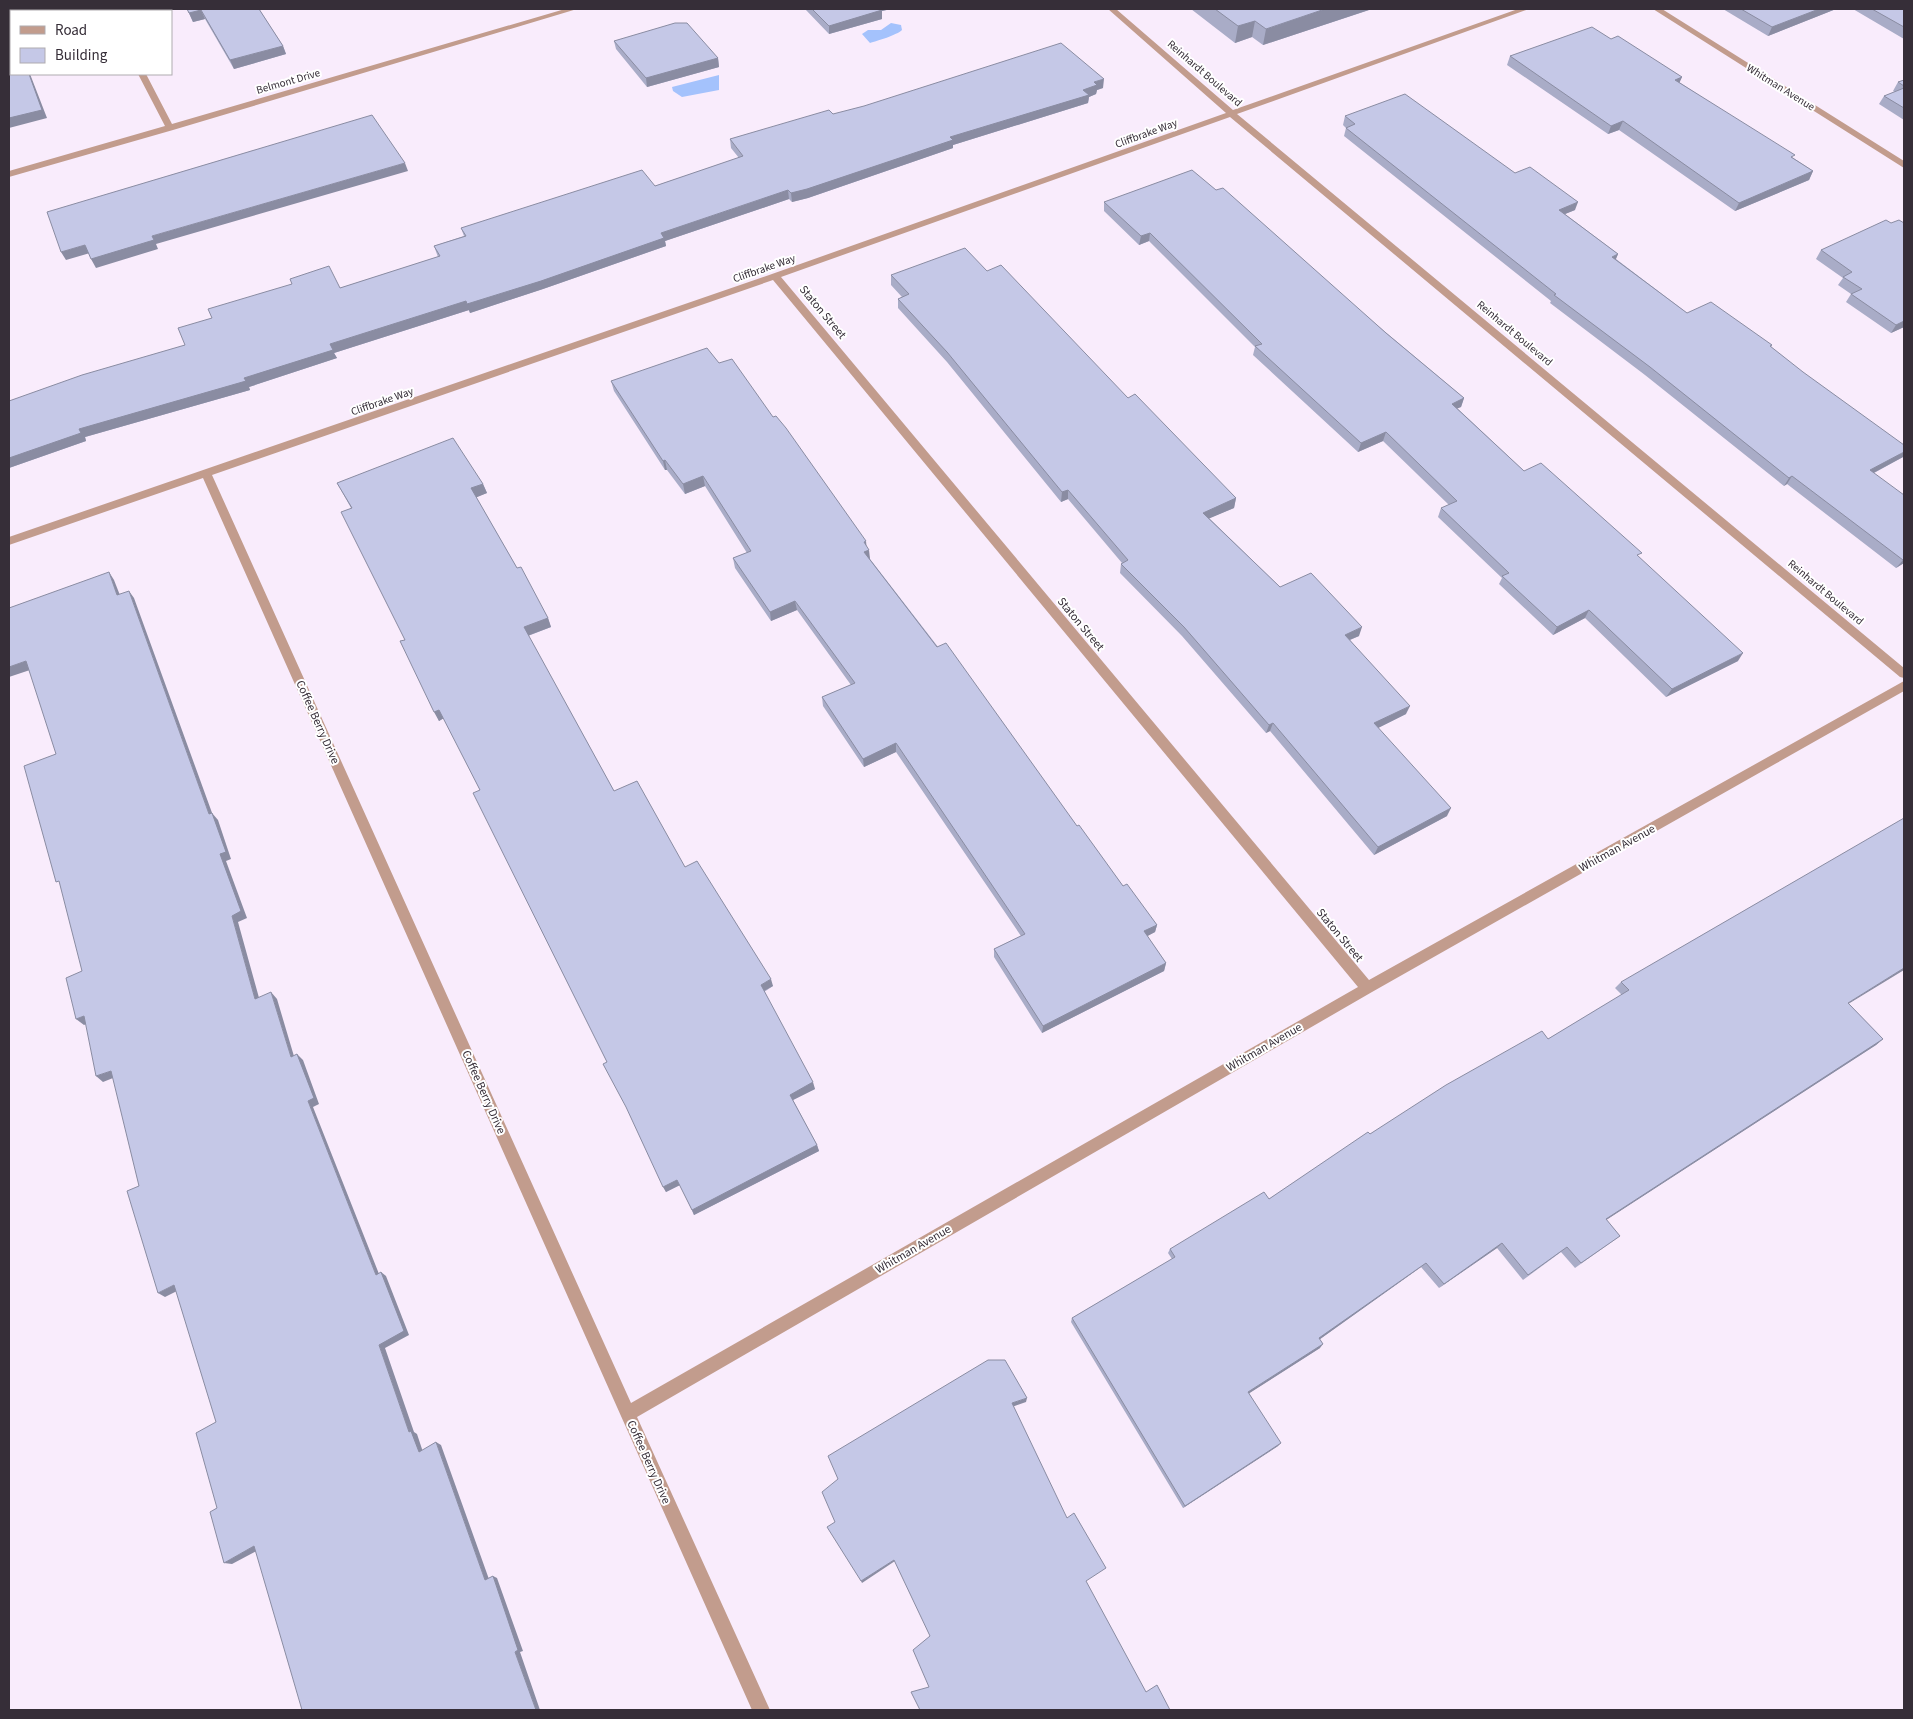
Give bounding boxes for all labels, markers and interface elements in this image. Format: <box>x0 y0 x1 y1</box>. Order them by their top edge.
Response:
legend <box>10 10 172 75</box>
text: Road <box>55 20 87 41</box>
street label: Reinhardt Boulevard <box>1164 37 1245 110</box>
text: Building <box>55 45 108 66</box>
street label: Whitman Avenue <box>1744 60 1818 115</box>
street label: Belmont Drive <box>255 65 322 98</box>
street label: Cliffbrake Way <box>1113 115 1179 152</box>
street label: Cliffbrake Way <box>731 251 798 286</box>
street label: Staton Street <box>795 282 850 343</box>
street label: Reinhardt Boulevard <box>1474 297 1556 370</box>
street label: Cliffbrake Way <box>349 384 416 419</box>
street label: Reinhardt Boulevard <box>1785 556 1867 629</box>
street label: Staton Street <box>1053 594 1108 655</box>
street label: Coffee Berry Drive <box>291 678 344 767</box>
street label: Whitman Avenue <box>1576 820 1659 876</box>
street label: Staton Street <box>1312 905 1367 966</box>
street label: Whitman Avenue <box>1223 1019 1305 1076</box>
street label: Coffee Berry Drive <box>457 1048 510 1137</box>
street label: Whitman Avenue <box>872 1221 954 1278</box>
street label: Coffee Berry Drive <box>622 1418 675 1507</box>

